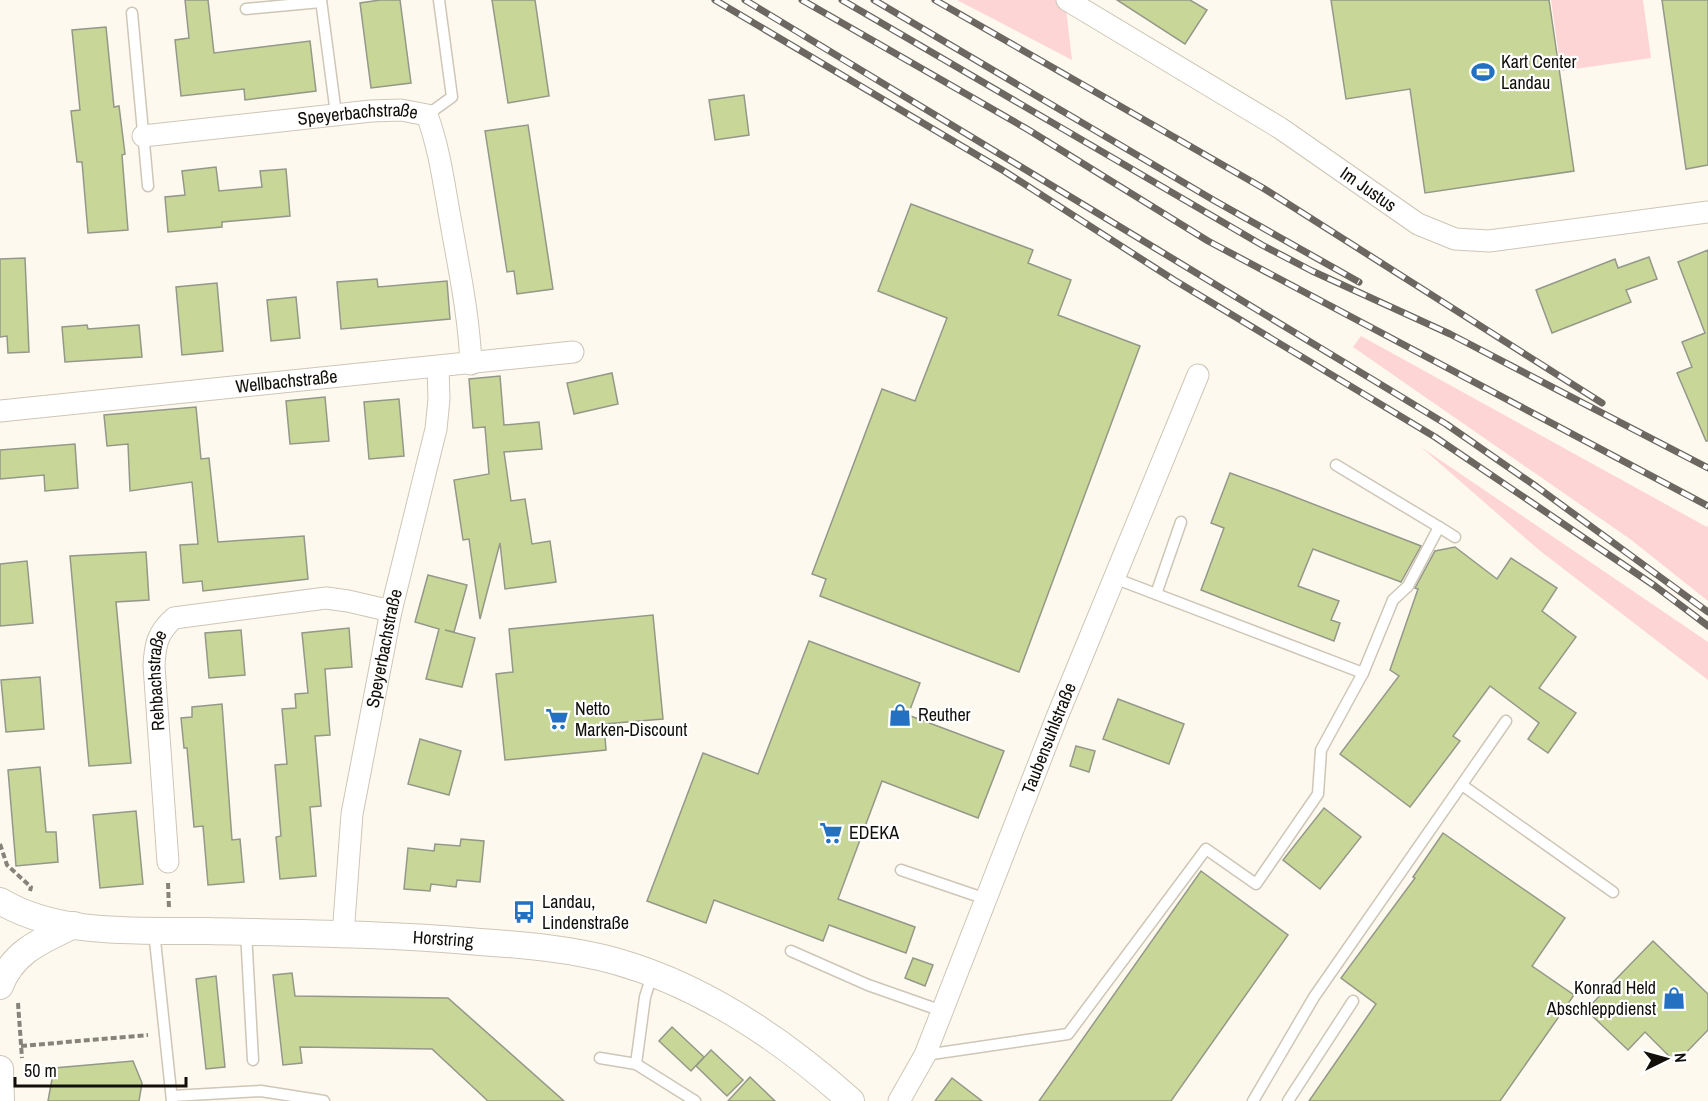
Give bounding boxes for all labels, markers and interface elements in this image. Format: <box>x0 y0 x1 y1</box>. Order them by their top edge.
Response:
place label: Kart Center Landau <box>1501 49 1577 95</box>
sports icon: Kart Center Landau <box>1470 59 1496 85</box>
street label: Speyerbachstraße <box>296 97 420 131</box>
street label: Im Justus <box>1335 161 1402 217</box>
street label: Wellbachstraße <box>234 363 339 399</box>
street label: Speyerbachstraße <box>360 586 408 710</box>
street label: Rehbachstraße <box>141 625 173 732</box>
street label: Taubensuhlstraße <box>1015 679 1082 797</box>
place label: Netto Marken-Discount <box>575 696 687 742</box>
shop icon: Reuther <box>887 702 913 728</box>
place label: Reuther <box>918 702 971 727</box>
supermarket icon: Netto Marken-Discount <box>544 706 570 732</box>
supermarket icon: EDEKA <box>818 820 844 846</box>
place label: EDEKA <box>849 820 899 845</box>
place label: Landau, Lindenstraße <box>542 889 629 935</box>
bus stop icon: Landau, Lindenstraße <box>511 899 537 925</box>
street label: Horstring <box>412 924 475 953</box>
place label: Konrad Held Abschleppdienst <box>1546 975 1656 1021</box>
shop icon: Konrad Held Abschleppdienst <box>1661 985 1687 1011</box>
north arrow <box>1636 1029 1696 1089</box>
scale bar <box>15 1050 186 1088</box>
text: N <box>1670 1052 1692 1063</box>
text: 50 m <box>24 1058 57 1083</box>

